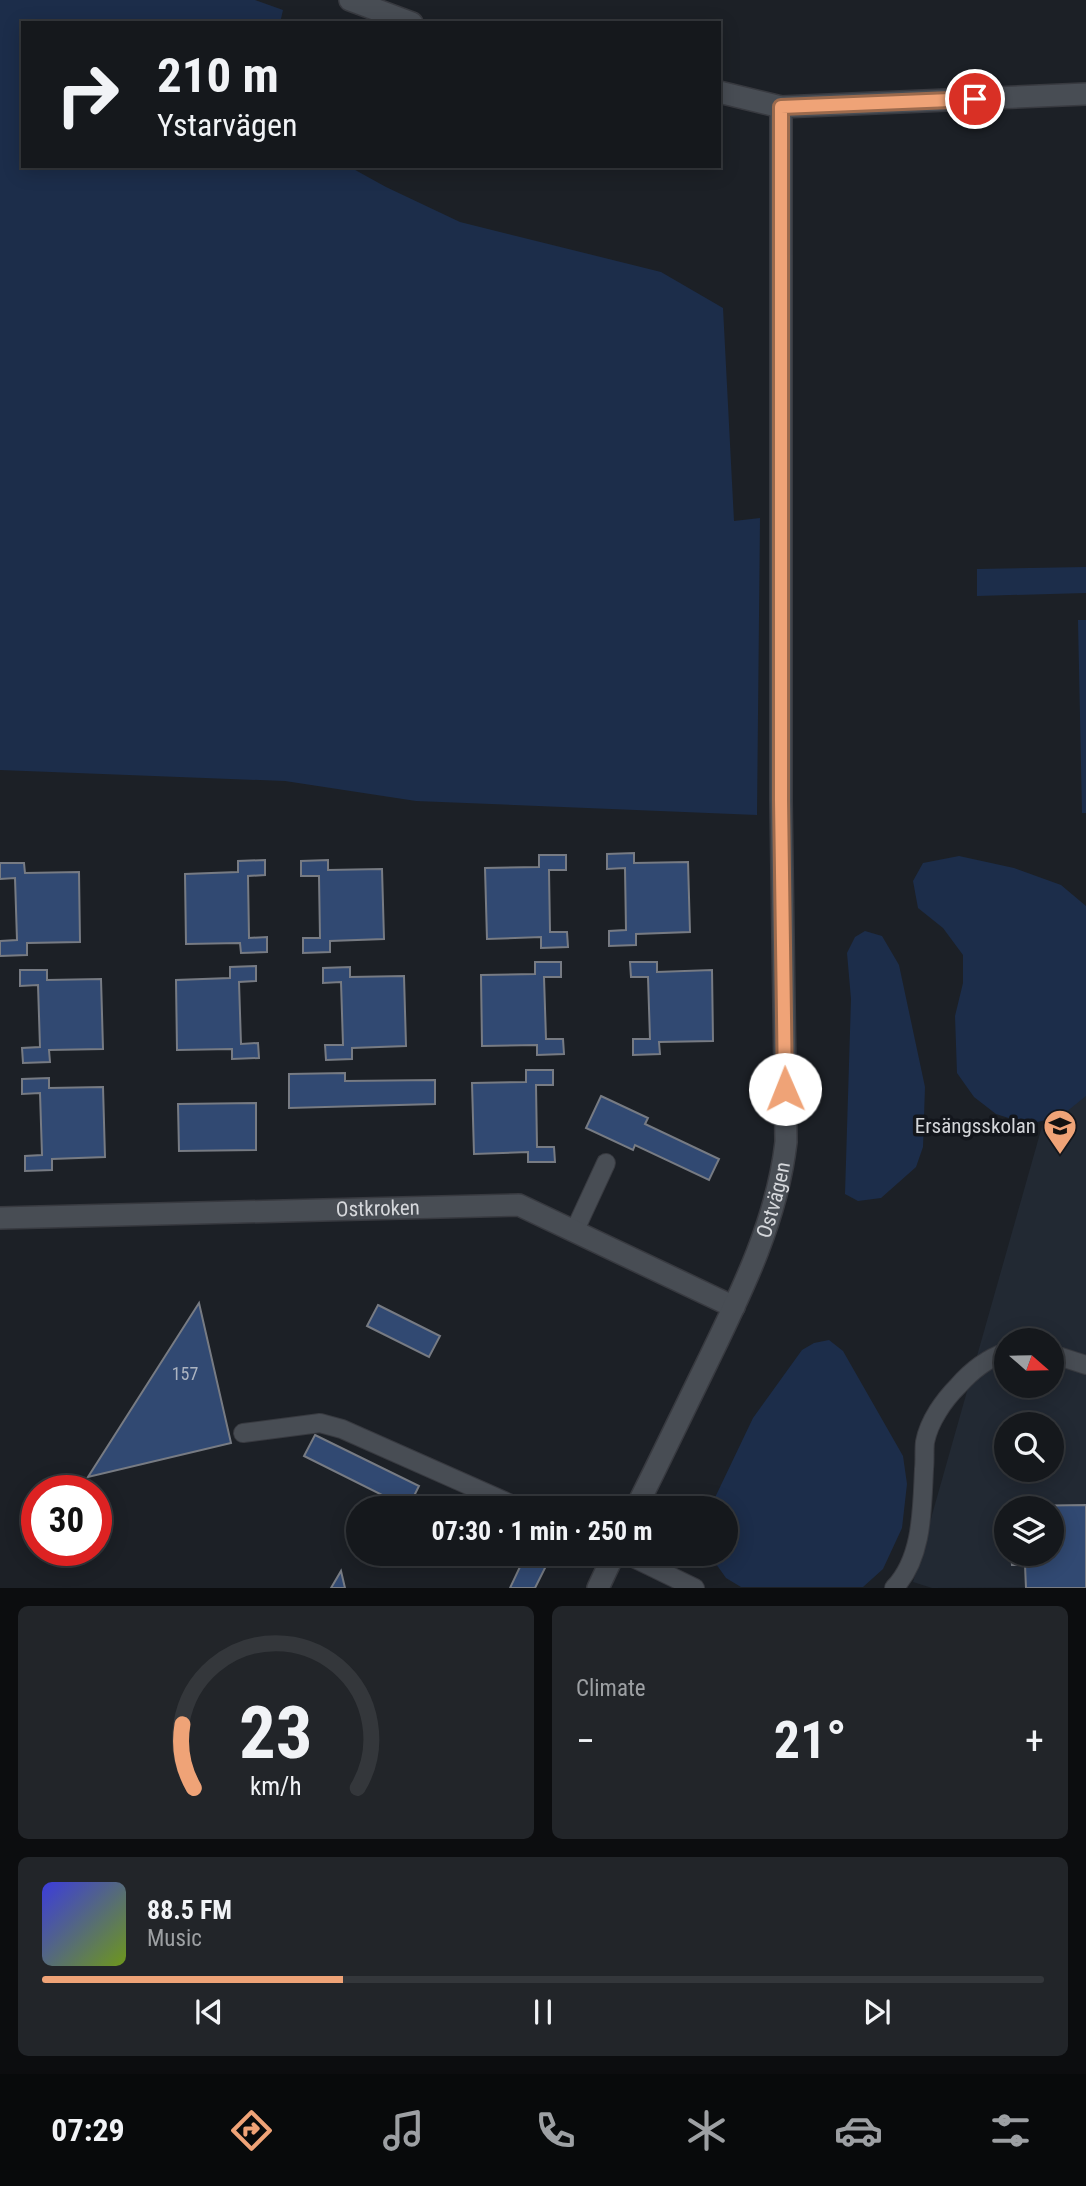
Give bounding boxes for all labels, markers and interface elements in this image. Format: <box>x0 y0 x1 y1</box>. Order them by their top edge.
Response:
text: 210 m <box>157 47 279 104</box>
icon: right <box>42 49 133 140</box>
pin <box>945 69 1005 129</box>
icon: arrive <box>956 80 994 118</box>
text: Ystarvägen <box>157 106 297 144</box>
position arrow <box>748 1052 822 1126</box>
school or university icon: Ersängsskolan <box>1041 1107 1079 1156</box>
place label: Ersängsskolan <box>915 1114 1036 1138</box>
street label: Ostvägen <box>752 1160 795 1241</box>
street label: Ostkroken <box>336 1195 420 1222</box>
north arrow <box>994 1328 1064 1398</box>
map controls <box>994 1328 1064 1566</box>
house number: 157 <box>172 1363 198 1384</box>
button: search <box>994 1412 1064 1482</box>
speed limit sign: 30 <box>21 1475 112 1566</box>
button: layers <box>994 1496 1064 1566</box>
text: 07:30 · 1 min · 250 m <box>432 1516 652 1546</box>
text: Climate <box>576 1675 646 1702</box>
text: 23 <box>239 1691 313 1777</box>
text: 21° <box>774 1710 846 1771</box>
text: − <box>576 1719 595 1763</box>
text: + <box>1025 1719 1044 1763</box>
text: km/h <box>250 1772 302 1801</box>
text: 88.5 FM <box>147 1895 232 1925</box>
text: Music <box>147 1925 202 1952</box>
icon: previous <box>190 1993 228 2031</box>
icon: pause <box>524 1993 562 2031</box>
icon: next <box>858 1993 896 2031</box>
icon: directions <box>227 2106 276 2155</box>
icon: music <box>379 2106 428 2155</box>
icon: phone <box>531 2106 580 2155</box>
icon: climate <box>682 2106 731 2155</box>
icon: car <box>834 2106 883 2155</box>
icon: filters <box>986 2106 1035 2155</box>
text: 07:29 <box>51 2111 125 2149</box>

